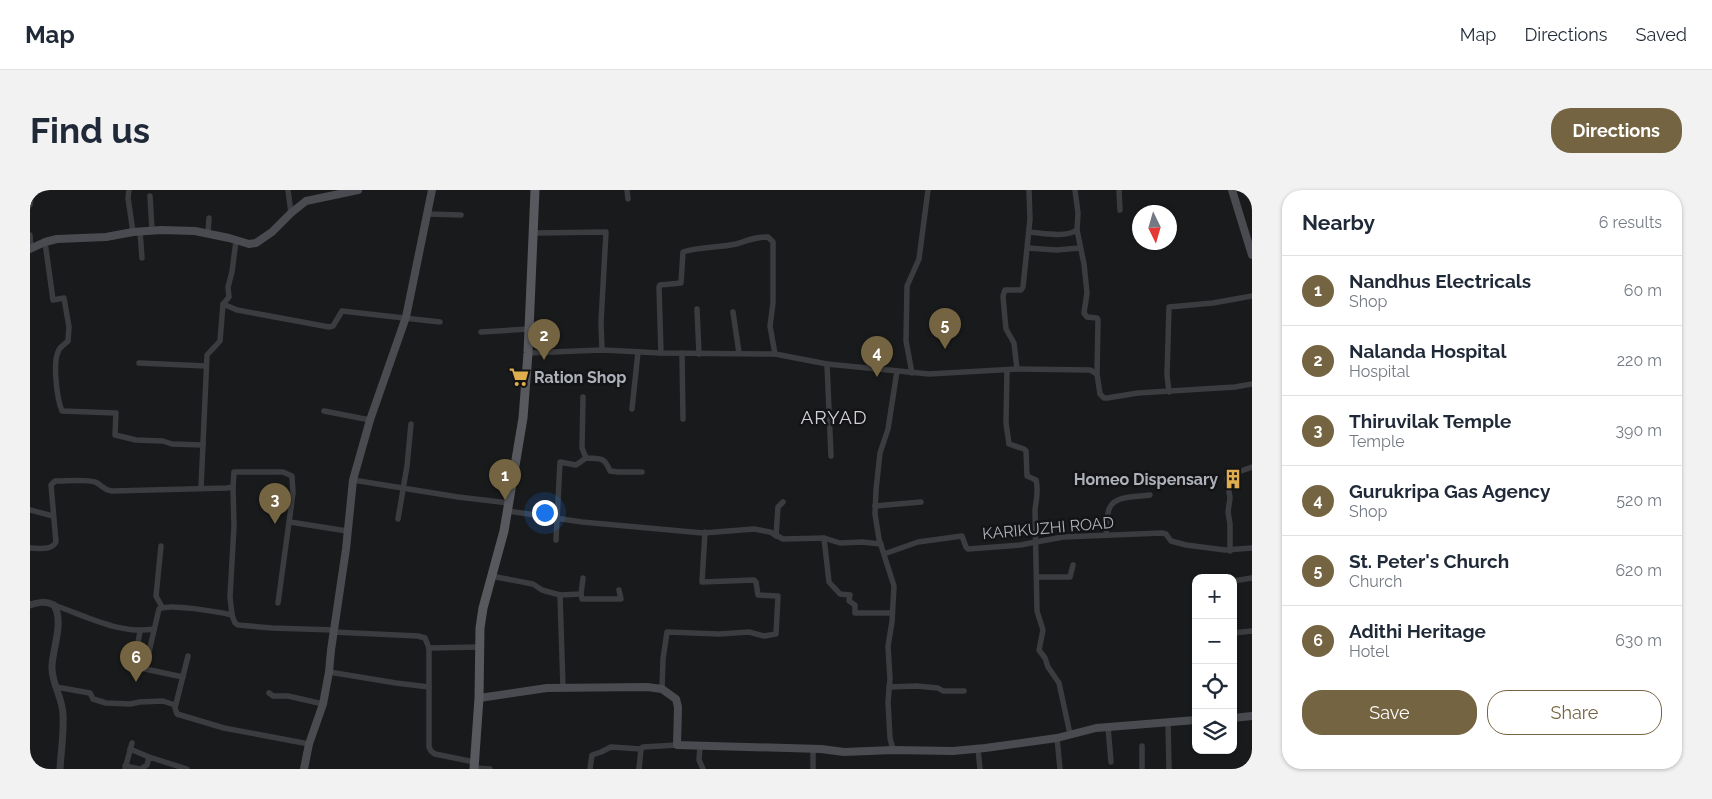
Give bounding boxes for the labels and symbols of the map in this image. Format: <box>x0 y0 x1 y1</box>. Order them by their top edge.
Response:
north arrow <box>1132 205 1177 250</box>
pin: 5 <box>929 308 961 349</box>
pin: 2 <box>528 319 560 360</box>
pin: 4 <box>861 336 893 377</box>
supermarket icon: Ration Shop <box>508 366 530 388</box>
place label: Ration Shop <box>534 368 626 387</box>
district label: ARYAD <box>800 406 868 428</box>
pin: 1 <box>489 459 521 500</box>
building icon: Homeo Dispensary <box>1222 468 1244 490</box>
place label: Homeo Dispensary <box>1074 470 1218 489</box>
pin: 3 <box>259 483 291 524</box>
your location <box>532 500 558 526</box>
street label: KARIKUZHI ROAD <box>981 513 1115 543</box>
pin: 6 <box>120 641 152 682</box>

